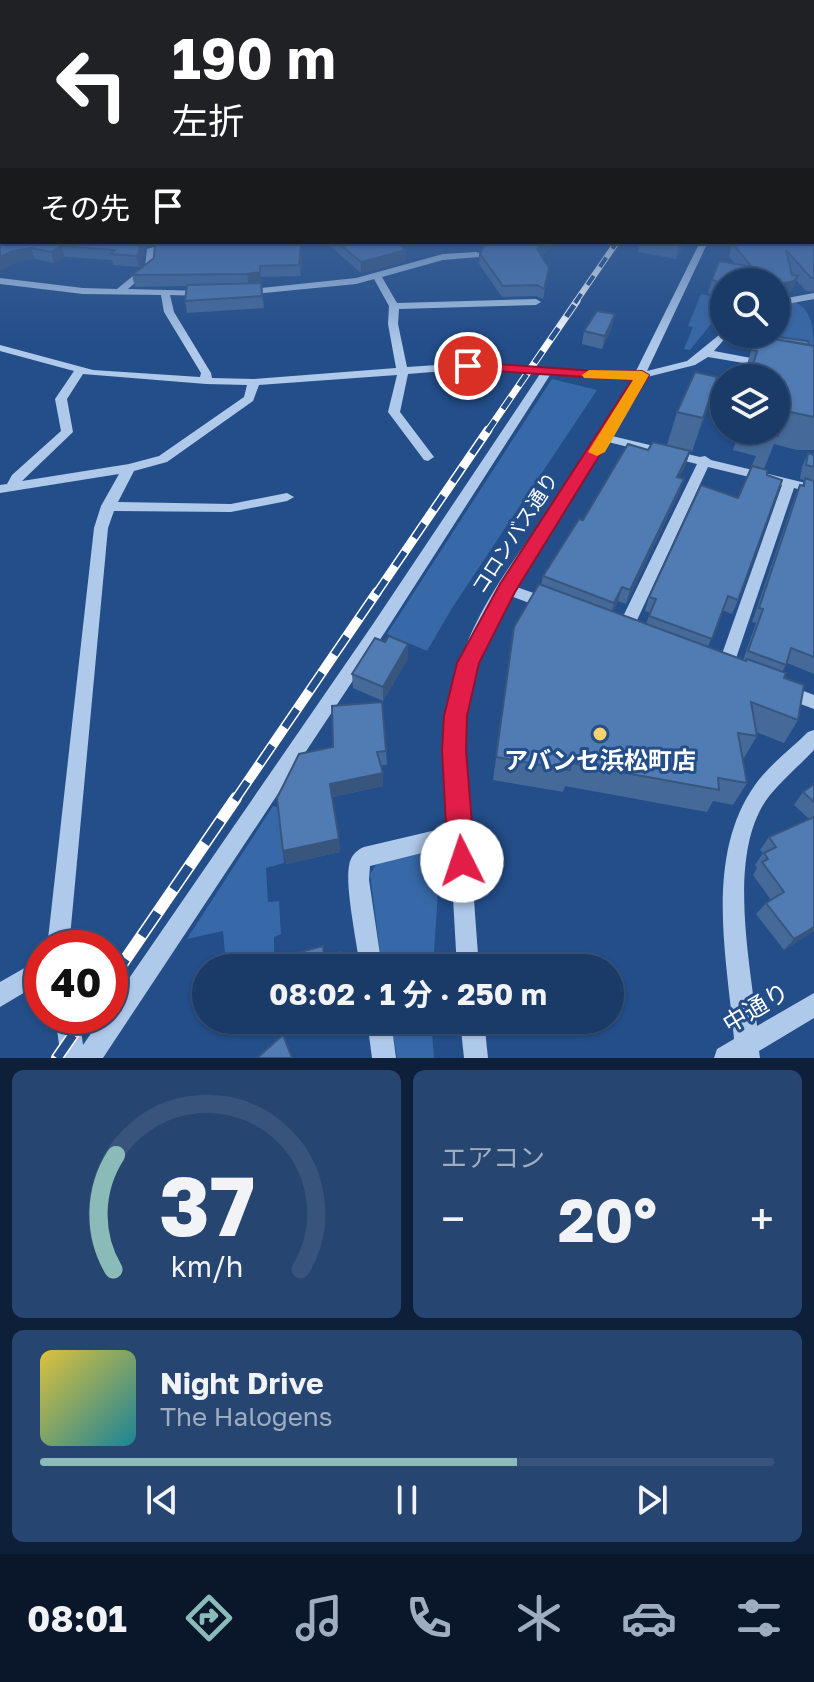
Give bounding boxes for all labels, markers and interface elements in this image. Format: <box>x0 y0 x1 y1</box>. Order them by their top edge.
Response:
text: 190 m <box>172 24 336 91</box>
icon: left <box>40 32 144 136</box>
text: 左折 <box>172 99 244 142</box>
icon: arrive <box>146 184 190 228</box>
text: その先 <box>40 190 130 226</box>
map controls <box>710 268 790 444</box>
button: search <box>710 268 790 348</box>
pin <box>434 332 502 400</box>
icon: arrive <box>446 344 490 388</box>
button: layers <box>710 364 790 444</box>
street label: コロンバス通り <box>466 467 562 598</box>
marker: アバンセ浜松町店 <box>591 725 609 743</box>
place label: アバンセ浜松町店 <box>504 745 696 774</box>
position arrow <box>420 819 504 903</box>
speed limit sign: 40 <box>24 930 128 1034</box>
text: 08:02 · 1 分 · 250 m <box>269 976 547 1012</box>
street label: 中通り <box>717 976 794 1038</box>
text: エアコン <box>441 1142 545 1173</box>
text: 37 <box>158 1154 255 1254</box>
text: 20° <box>558 1183 657 1255</box>
text: − <box>441 1192 465 1245</box>
text: + <box>750 1192 774 1245</box>
text: km/h <box>170 1249 243 1283</box>
text: Night Drive <box>160 1365 324 1401</box>
text: The Halogens <box>160 1401 333 1432</box>
icon: previous <box>140 1478 184 1522</box>
icon: pause <box>385 1478 429 1522</box>
icon: next <box>630 1478 674 1522</box>
icon: directions <box>181 1590 237 1646</box>
icon: music <box>291 1590 347 1646</box>
icon: phone <box>401 1590 457 1646</box>
icon: climate <box>511 1590 567 1646</box>
icon: car <box>621 1590 677 1646</box>
icon: filters <box>731 1590 787 1646</box>
text: 08:01 <box>27 1597 127 1640</box>

